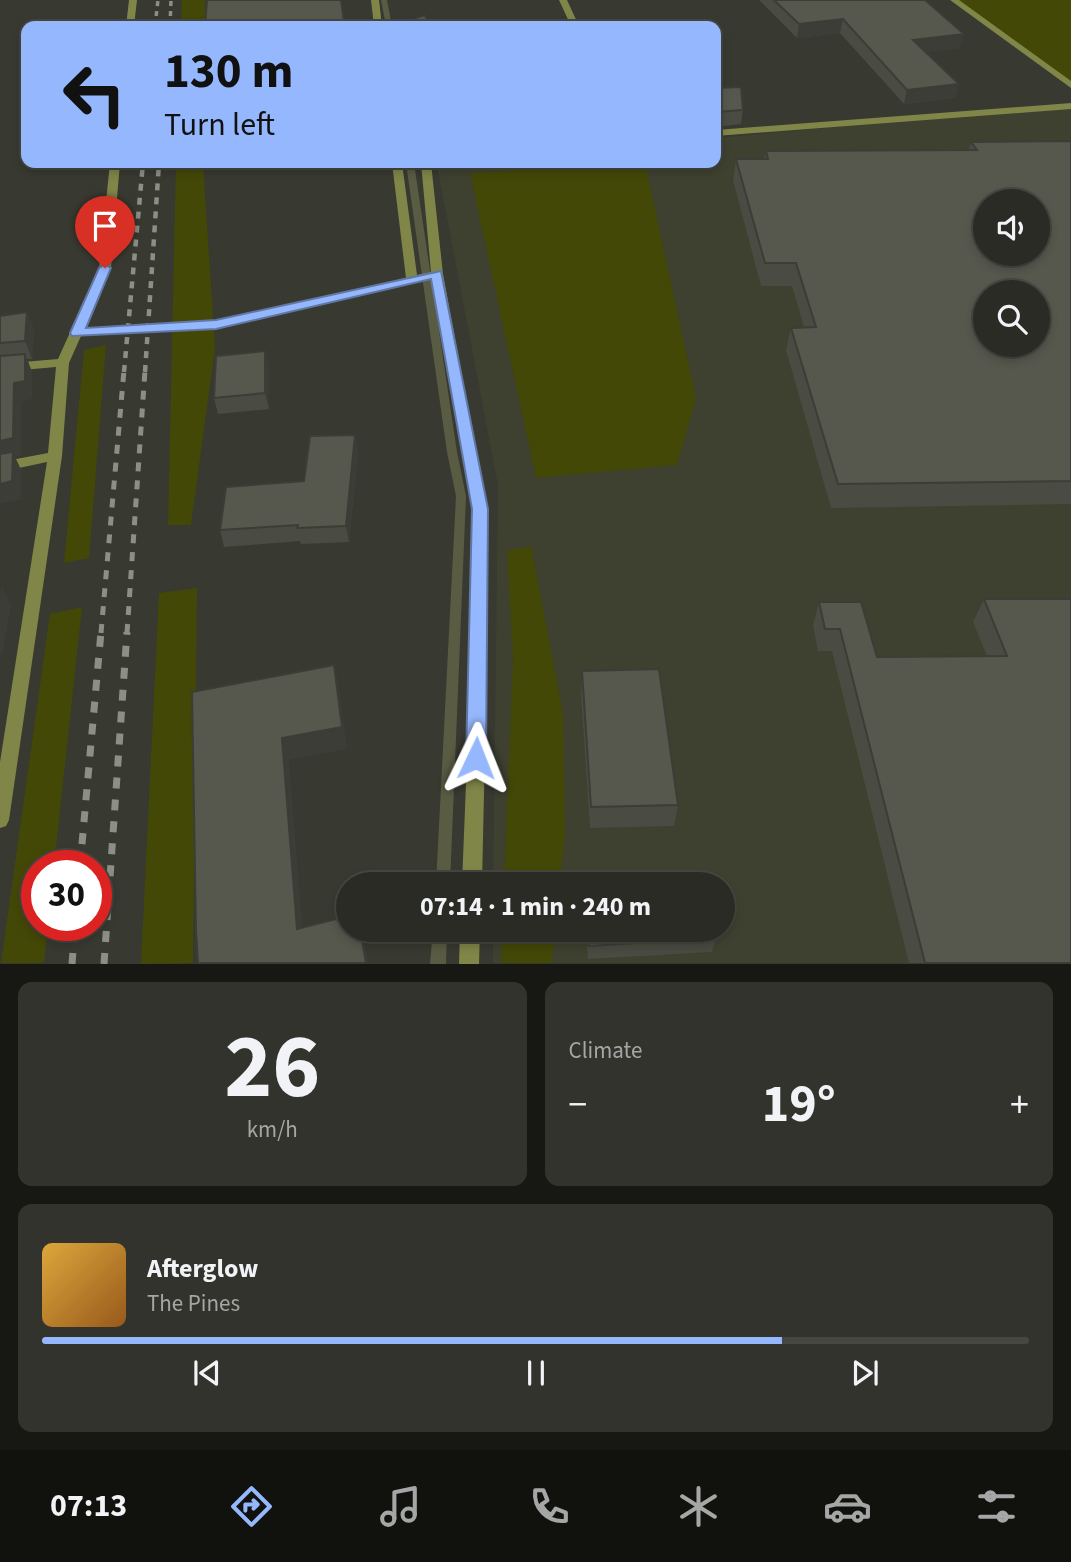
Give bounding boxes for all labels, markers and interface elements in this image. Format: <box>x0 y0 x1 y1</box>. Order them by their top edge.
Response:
text: 130 m <box>164 37 293 107</box>
icon: left <box>49 49 140 140</box>
text: Turn left <box>164 102 275 148</box>
map controls <box>973 189 1050 357</box>
button: sound <box>973 189 1050 266</box>
pin <box>75 196 135 268</box>
icon: arrive <box>86 207 124 245</box>
button: search <box>973 280 1050 357</box>
position arrow <box>439 721 513 795</box>
speed limit sign: 30 <box>21 850 112 941</box>
text: 07:14 · 1 min · 240 m <box>420 888 651 925</box>
text: 26 <box>224 1003 320 1132</box>
text: Climate <box>569 1034 642 1067</box>
text: 19° <box>762 1068 836 1142</box>
text: − <box>569 1078 587 1132</box>
text: + <box>1010 1078 1029 1132</box>
text: km/h <box>247 1113 298 1146</box>
text: Afterglow <box>147 1250 258 1287</box>
text: The Pines <box>147 1287 240 1320</box>
icon: previous <box>188 1354 226 1392</box>
icon: pause <box>517 1354 555 1392</box>
icon: next <box>846 1354 884 1392</box>
icon: directions <box>227 1482 276 1531</box>
icon: music <box>376 1482 425 1531</box>
icon: phone <box>525 1482 574 1531</box>
icon: climate <box>674 1482 723 1531</box>
icon: car <box>823 1482 872 1531</box>
icon: filters <box>972 1482 1021 1531</box>
text: 07:13 <box>50 1483 127 1529</box>

